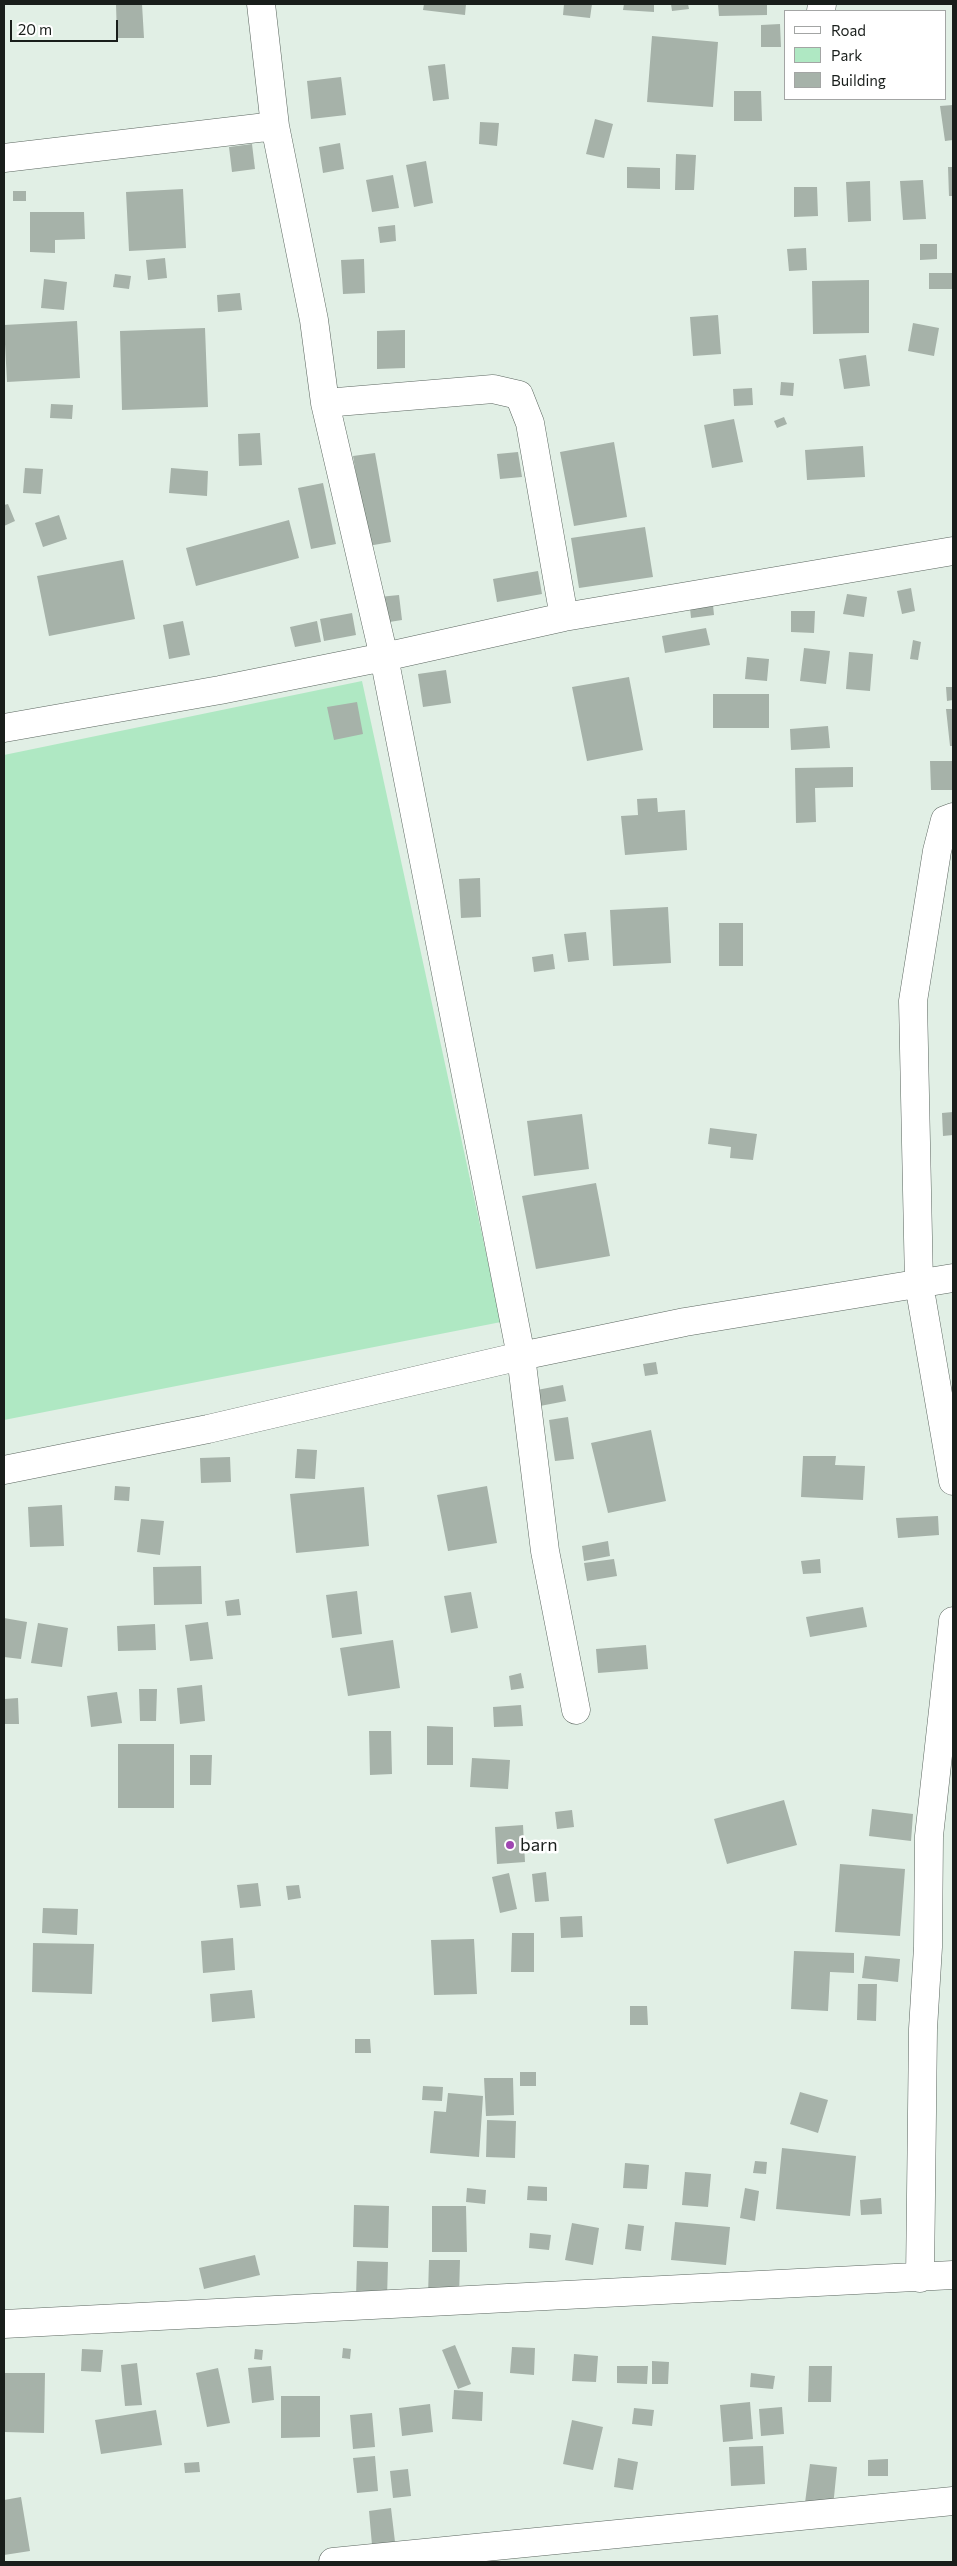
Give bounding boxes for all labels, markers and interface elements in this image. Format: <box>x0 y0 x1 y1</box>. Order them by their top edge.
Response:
scale bar <box>12 10 120 42</box>
legend <box>784 10 947 100</box>
text: 20 m <box>18 20 52 38</box>
text: Road <box>831 21 866 39</box>
text: Park <box>831 46 862 64</box>
text: Building <box>831 71 886 89</box>
place label: barn <box>520 1834 558 1856</box>
marker: barn <box>504 1839 516 1851</box>

